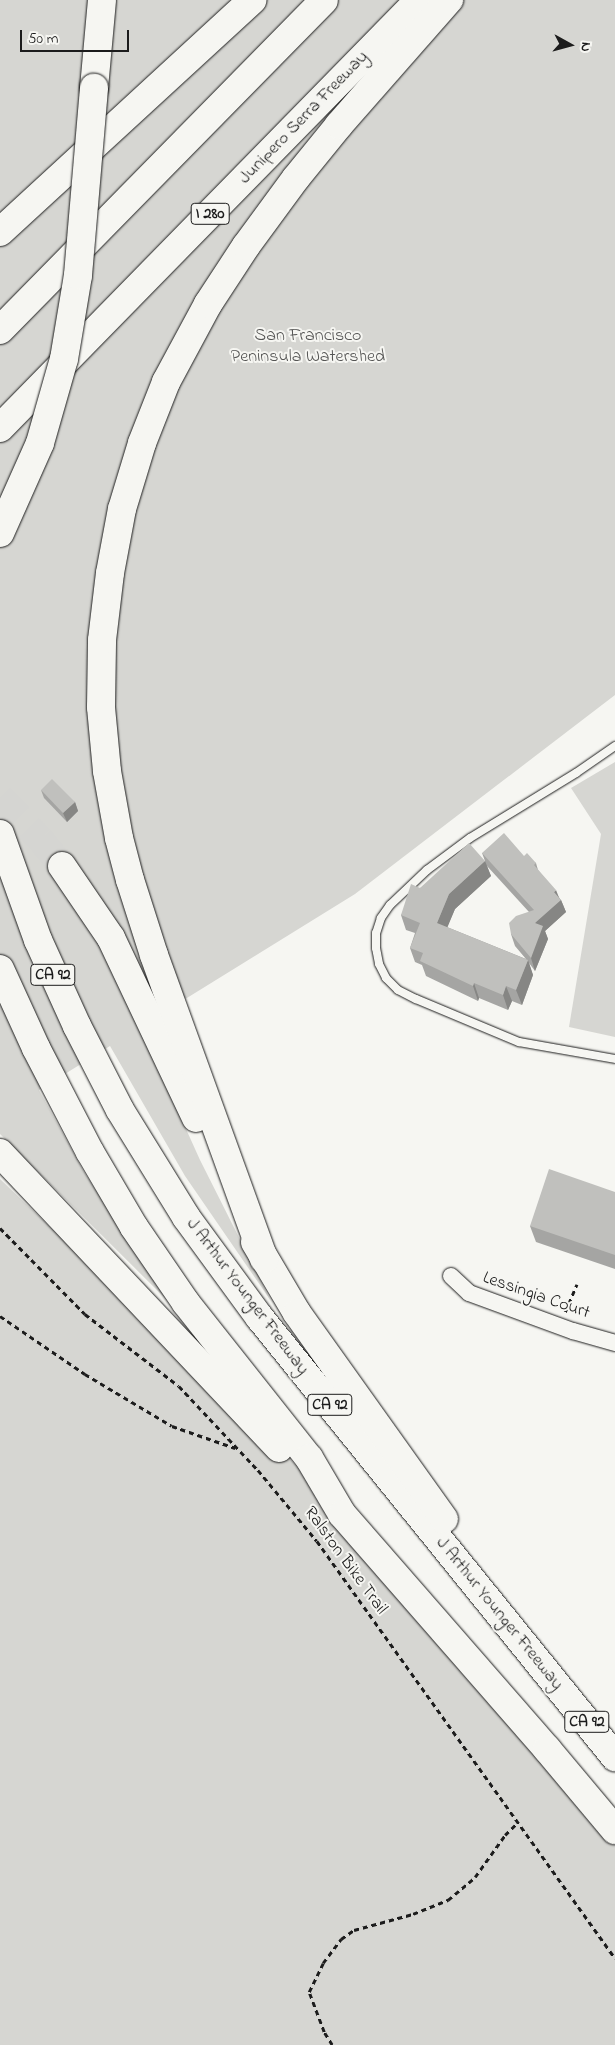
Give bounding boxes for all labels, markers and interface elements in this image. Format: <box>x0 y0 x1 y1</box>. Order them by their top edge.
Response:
scale bar <box>22 20 131 52</box>
north arrow <box>545 20 595 70</box>
text: 50 m <box>28 28 58 50</box>
text: N <box>574 41 596 53</box>
street label: Junipero Serra Freeway <box>235 47 373 189</box>
road number: I 280 <box>190 200 230 228</box>
park label: San Francisco Peninsula Watershed <box>231 326 385 368</box>
road number: CA 92 <box>29 962 77 988</box>
street label: J Arthur Younger Freeway <box>181 1214 313 1380</box>
street label: Lessingia Court <box>480 1268 592 1324</box>
road number: CA 92 <box>306 1392 354 1418</box>
street label: Ralston Bike Trail <box>299 1503 391 1619</box>
street label: J Arthur Younger Freeway <box>431 1533 567 1695</box>
road number: CA 92 <box>563 1708 611 1735</box>

